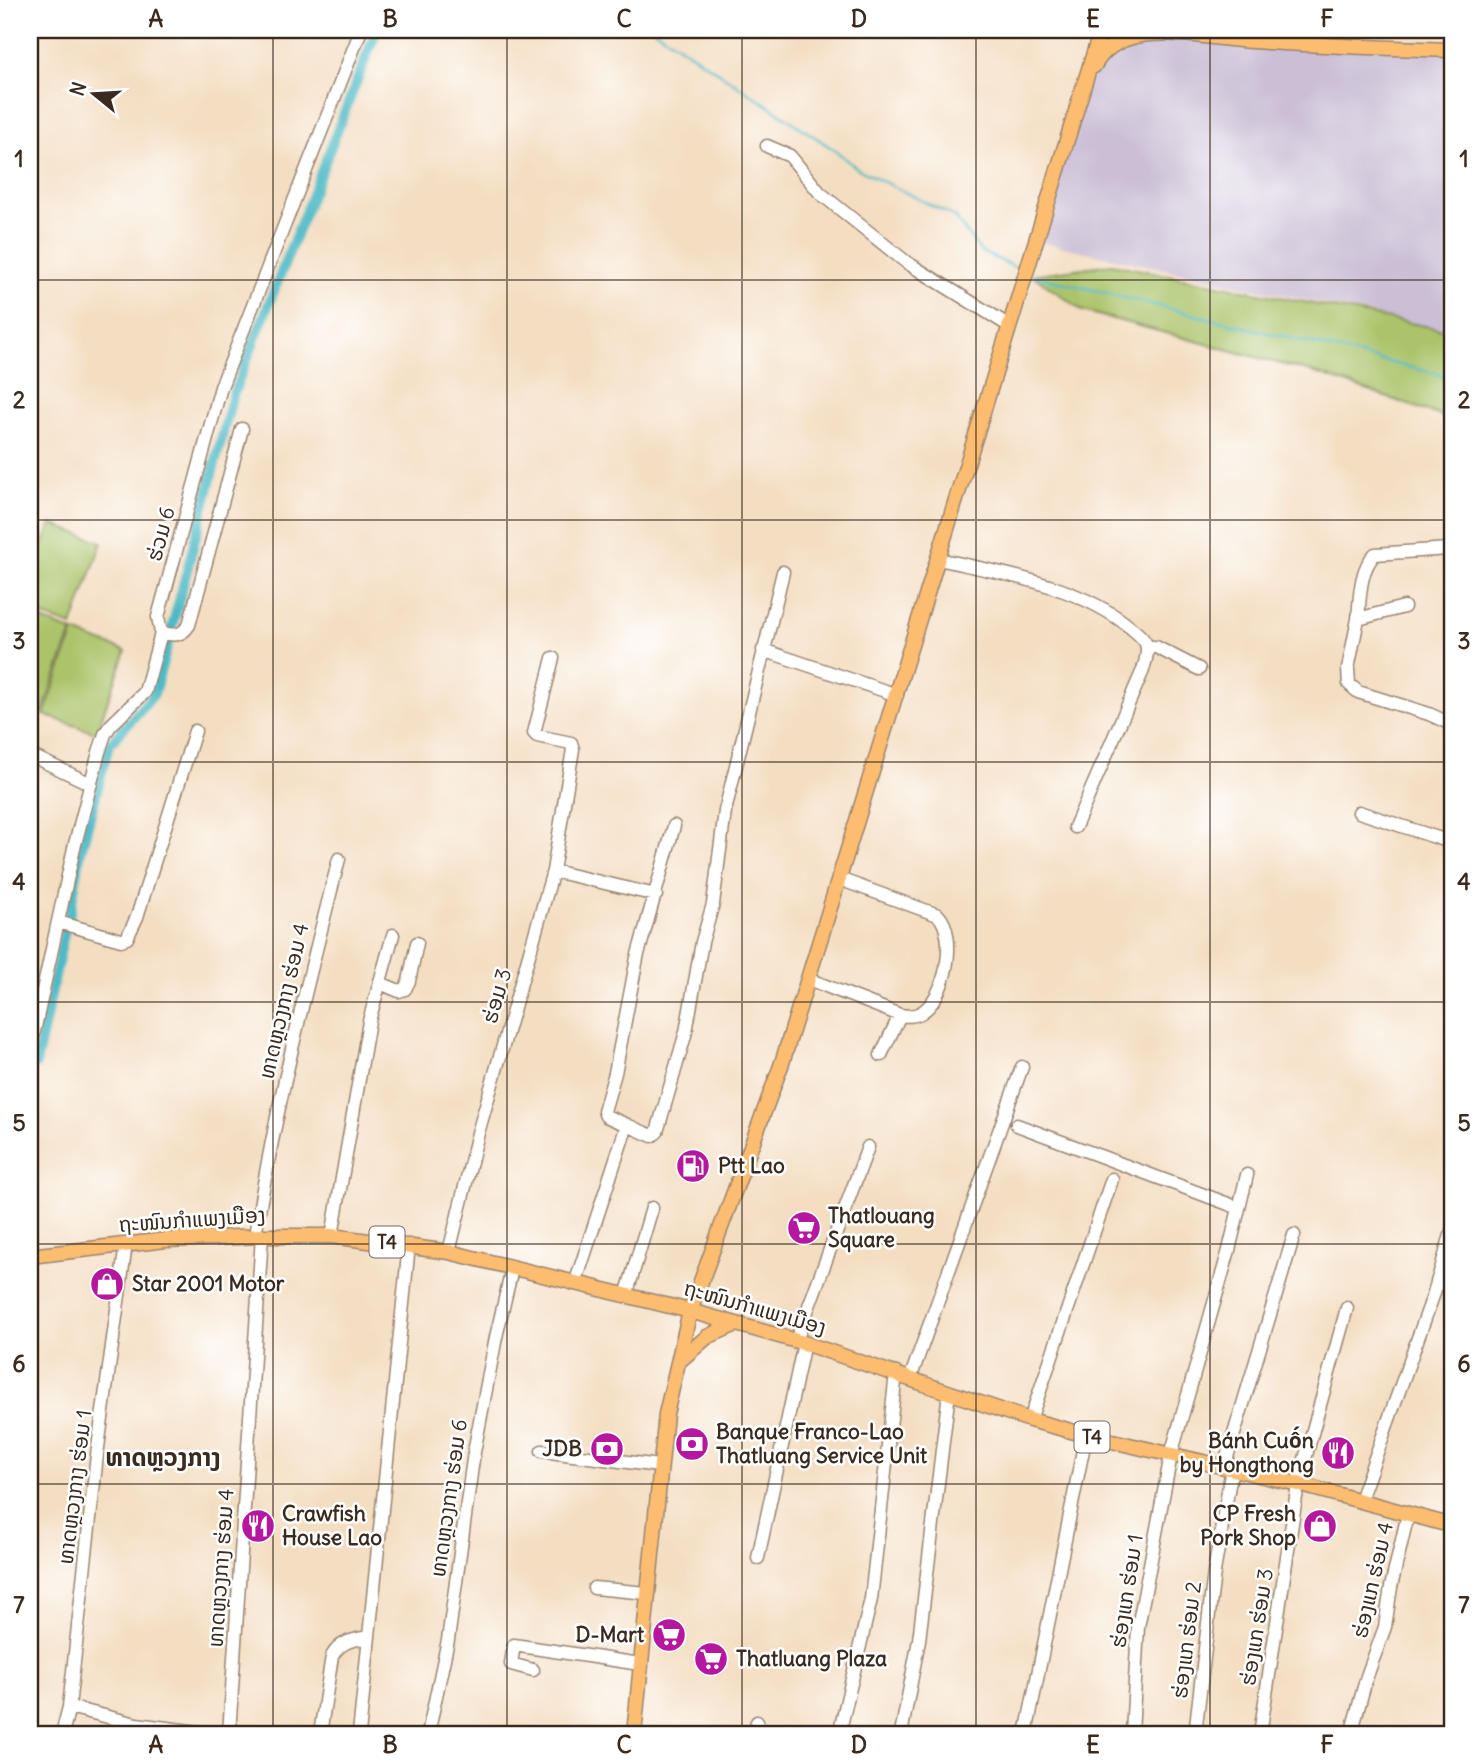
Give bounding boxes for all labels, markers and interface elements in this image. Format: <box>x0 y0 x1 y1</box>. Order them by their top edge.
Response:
text: A <box>149 4 164 33</box>
text: B <box>382 4 398 33</box>
text: C <box>616 4 632 33</box>
text: D <box>851 4 867 33</box>
text: E <box>1086 4 1100 33</box>
text: F <box>1320 4 1334 33</box>
north arrow <box>60 60 130 130</box>
text: N <box>64 79 91 99</box>
text: 1 <box>14 144 24 173</box>
text: 1 <box>1459 144 1469 173</box>
text: 2 <box>13 385 26 414</box>
text: 2 <box>1458 385 1471 414</box>
street label: ຮ່ວມ 6 <box>140 504 181 564</box>
text: 3 <box>12 626 26 655</box>
text: 3 <box>1457 626 1471 655</box>
text: 4 <box>12 867 26 896</box>
text: 4 <box>1457 867 1471 896</box>
street label: ທາດຫຼວງກາງ ຮ່ອມ 4 <box>252 920 315 1081</box>
street label: ຮ່ອມ 3 <box>476 965 517 1026</box>
text: 5 <box>12 1108 26 1137</box>
text: 5 <box>1457 1108 1471 1137</box>
fuel station icon: Ptt Lao <box>674 1147 712 1185</box>
place label: Ptt Lao <box>718 1152 785 1179</box>
street label: ຖະໜົນກຳແພງເມືອງ <box>118 1201 266 1238</box>
place label: Thatlouang Square <box>828 1202 935 1253</box>
supermarket icon: Thatlouang Square <box>785 1209 823 1247</box>
road number: T4 <box>370 1226 404 1258</box>
shop icon: Star 2001 Motor <box>88 1265 126 1303</box>
place label: Star 2001 Motor <box>132 1270 285 1297</box>
street label: ຖະໜົນກຳແພງເມືອງ <box>681 1274 830 1341</box>
text: 6 <box>12 1349 26 1378</box>
text: 6 <box>1457 1349 1471 1378</box>
street label: ທາດຫຼວງກາງ ຮ່ອມ 1 <box>52 1408 97 1566</box>
street label: ທາດຫຼວງກາງ ຮ່ອມ 6 <box>424 1417 473 1579</box>
place label: Banque Franco-Lao Thatluang Service Unit <box>716 1418 928 1469</box>
road number: T4 <box>1074 1422 1110 1452</box>
bank icon: Banque Franco-Lao Thatluang Service Unit <box>673 1425 711 1463</box>
place label: Bánh Cuốn by Hongthong <box>1180 1426 1314 1478</box>
bank icon: JDB <box>588 1430 626 1468</box>
restaurant icon: Bánh Cuốn by Hongthong <box>1319 1434 1357 1472</box>
place label: JDB <box>542 1435 582 1462</box>
district label: ທາດຫຼວງກາງ <box>105 1442 221 1472</box>
street label: ທາດຫຼວງກາງ ຮ່ອມ 4 <box>201 1488 240 1648</box>
place label: Crawfish House Lao <box>282 1500 382 1551</box>
place label: CP Fresh Pork Shop <box>1200 1500 1296 1551</box>
restaurant icon: Crawfish House Lao <box>239 1507 277 1545</box>
shop icon: CP Fresh Pork Shop <box>1301 1507 1339 1545</box>
street label: ຮ່ອງແກ ຮ່ອມ 4 <box>1346 1519 1399 1641</box>
street label: ຮ່ອງແກ ຮ່ອມ 1 <box>1104 1532 1149 1650</box>
street label: ຮ່ອງແກ ຮ່ອມ 3 <box>1234 1566 1279 1687</box>
street label: ຮ່ອງແກ ຮ່ອມ 2 <box>1166 1580 1207 1700</box>
text: 7 <box>13 1590 25 1619</box>
text: 7 <box>1458 1590 1470 1619</box>
supermarket icon: D-Mart <box>650 1616 688 1654</box>
place label: D-Mart <box>576 1621 645 1648</box>
supermarket icon: Thatluang Plaza <box>692 1640 730 1678</box>
place label: Thatluang Plaza <box>736 1645 887 1672</box>
text: A <box>149 1730 164 1759</box>
text: B <box>382 1730 398 1759</box>
text: C <box>616 1730 632 1759</box>
text: D <box>851 1730 867 1759</box>
text: E <box>1086 1730 1100 1759</box>
text: F <box>1320 1730 1334 1759</box>

